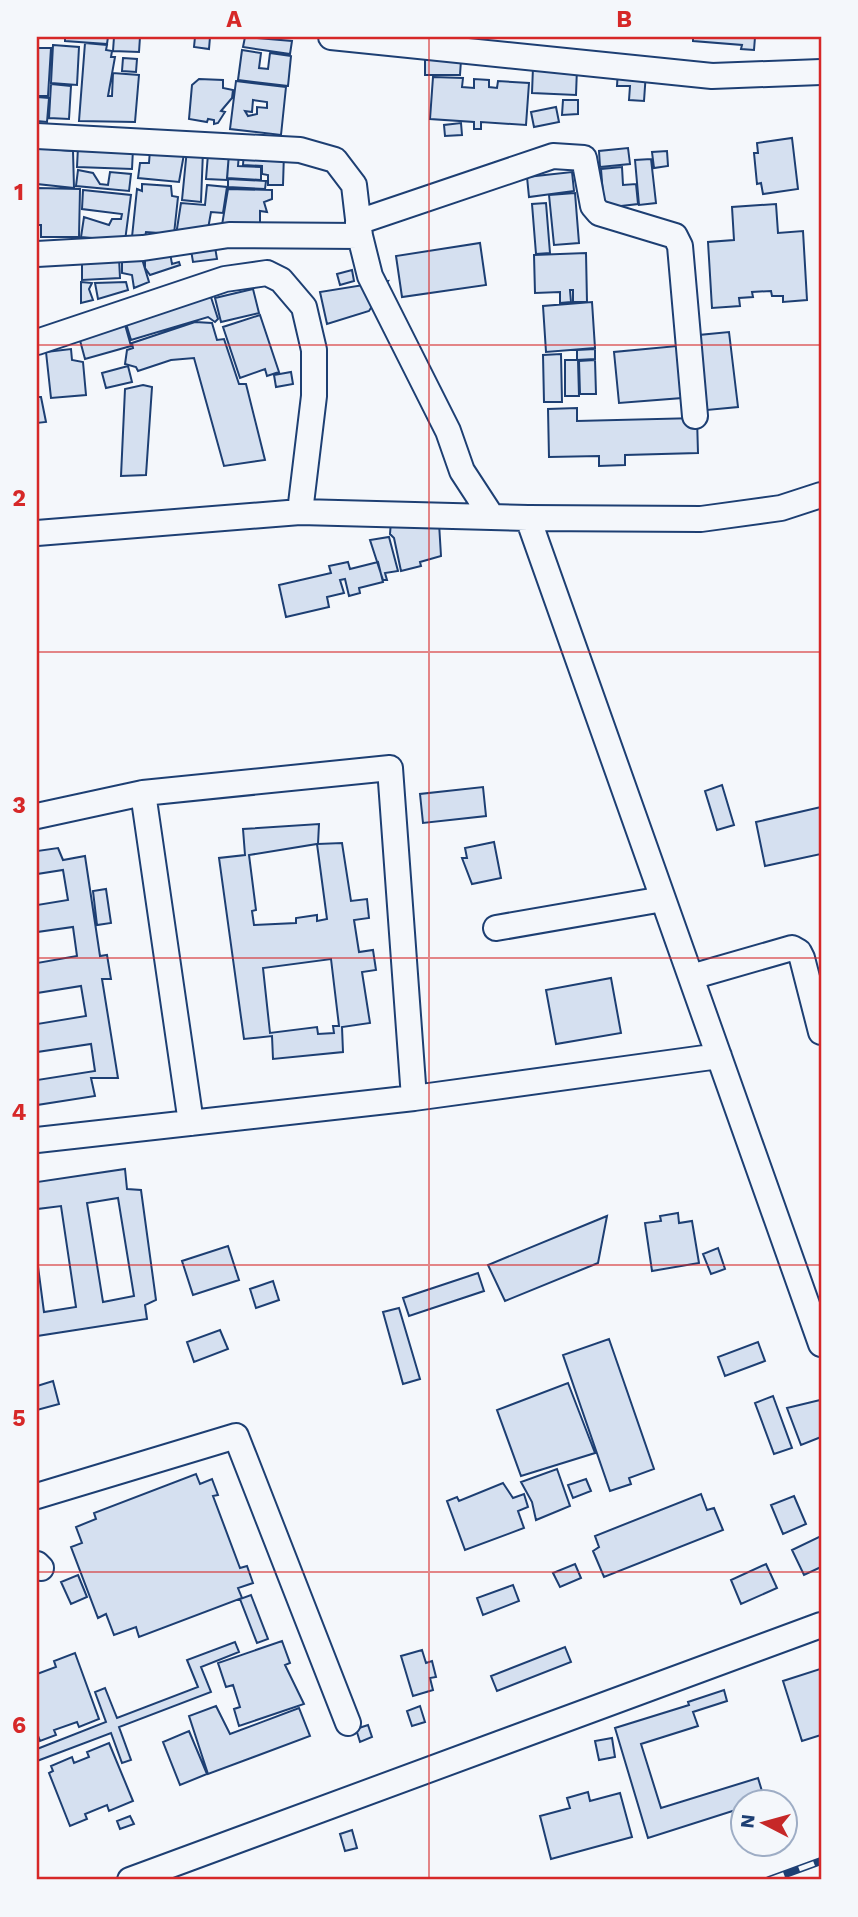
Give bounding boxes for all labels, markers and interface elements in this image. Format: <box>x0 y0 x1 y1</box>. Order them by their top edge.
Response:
text: A <box>226 6 242 33</box>
text: B <box>616 6 632 33</box>
text: 1 <box>14 179 24 206</box>
text: 2 <box>12 485 26 512</box>
text: 3 <box>12 792 26 819</box>
text: 4 <box>12 1099 27 1126</box>
text: 5 <box>12 1405 26 1432</box>
text: 6 <box>12 1712 26 1739</box>
north arrow <box>728 1787 798 1857</box>
text: N <box>735 1813 760 1829</box>

